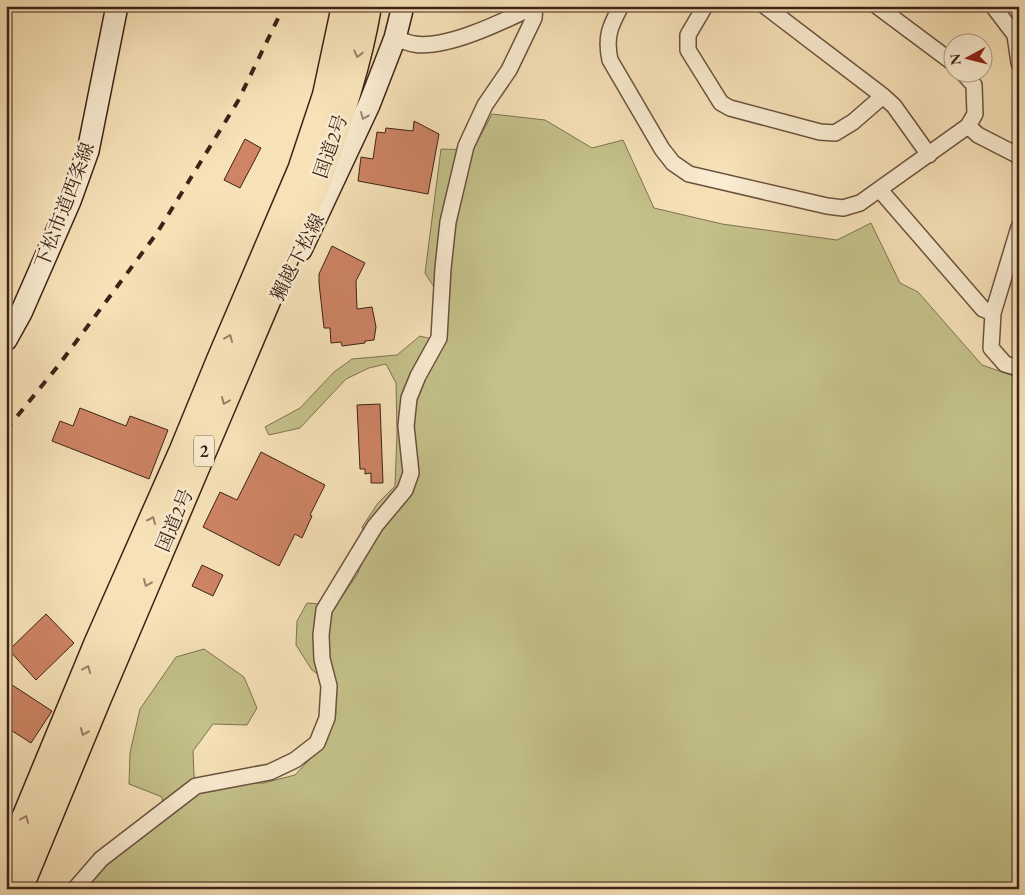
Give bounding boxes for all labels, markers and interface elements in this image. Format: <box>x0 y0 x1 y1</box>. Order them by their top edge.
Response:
north arrow <box>942 32 992 82</box>
one-way arrow <box>353 49 364 58</box>
text: N <box>945 52 965 66</box>
street label: 国道2号 <box>308 111 353 181</box>
one-way arrow <box>360 111 371 120</box>
street label: 下松市道西条線 <box>29 139 100 272</box>
street label: 獺越下松線 <box>265 209 330 305</box>
one-way arrow <box>222 334 233 343</box>
one-way arrow <box>221 396 232 405</box>
road number: 2 <box>194 436 214 466</box>
street label: 国道2号 <box>150 485 199 556</box>
one-way arrow <box>145 516 156 525</box>
one-way arrow <box>143 578 154 587</box>
one-way arrow <box>80 665 91 674</box>
one-way arrow <box>80 728 90 736</box>
one-way arrow <box>18 815 29 824</box>

